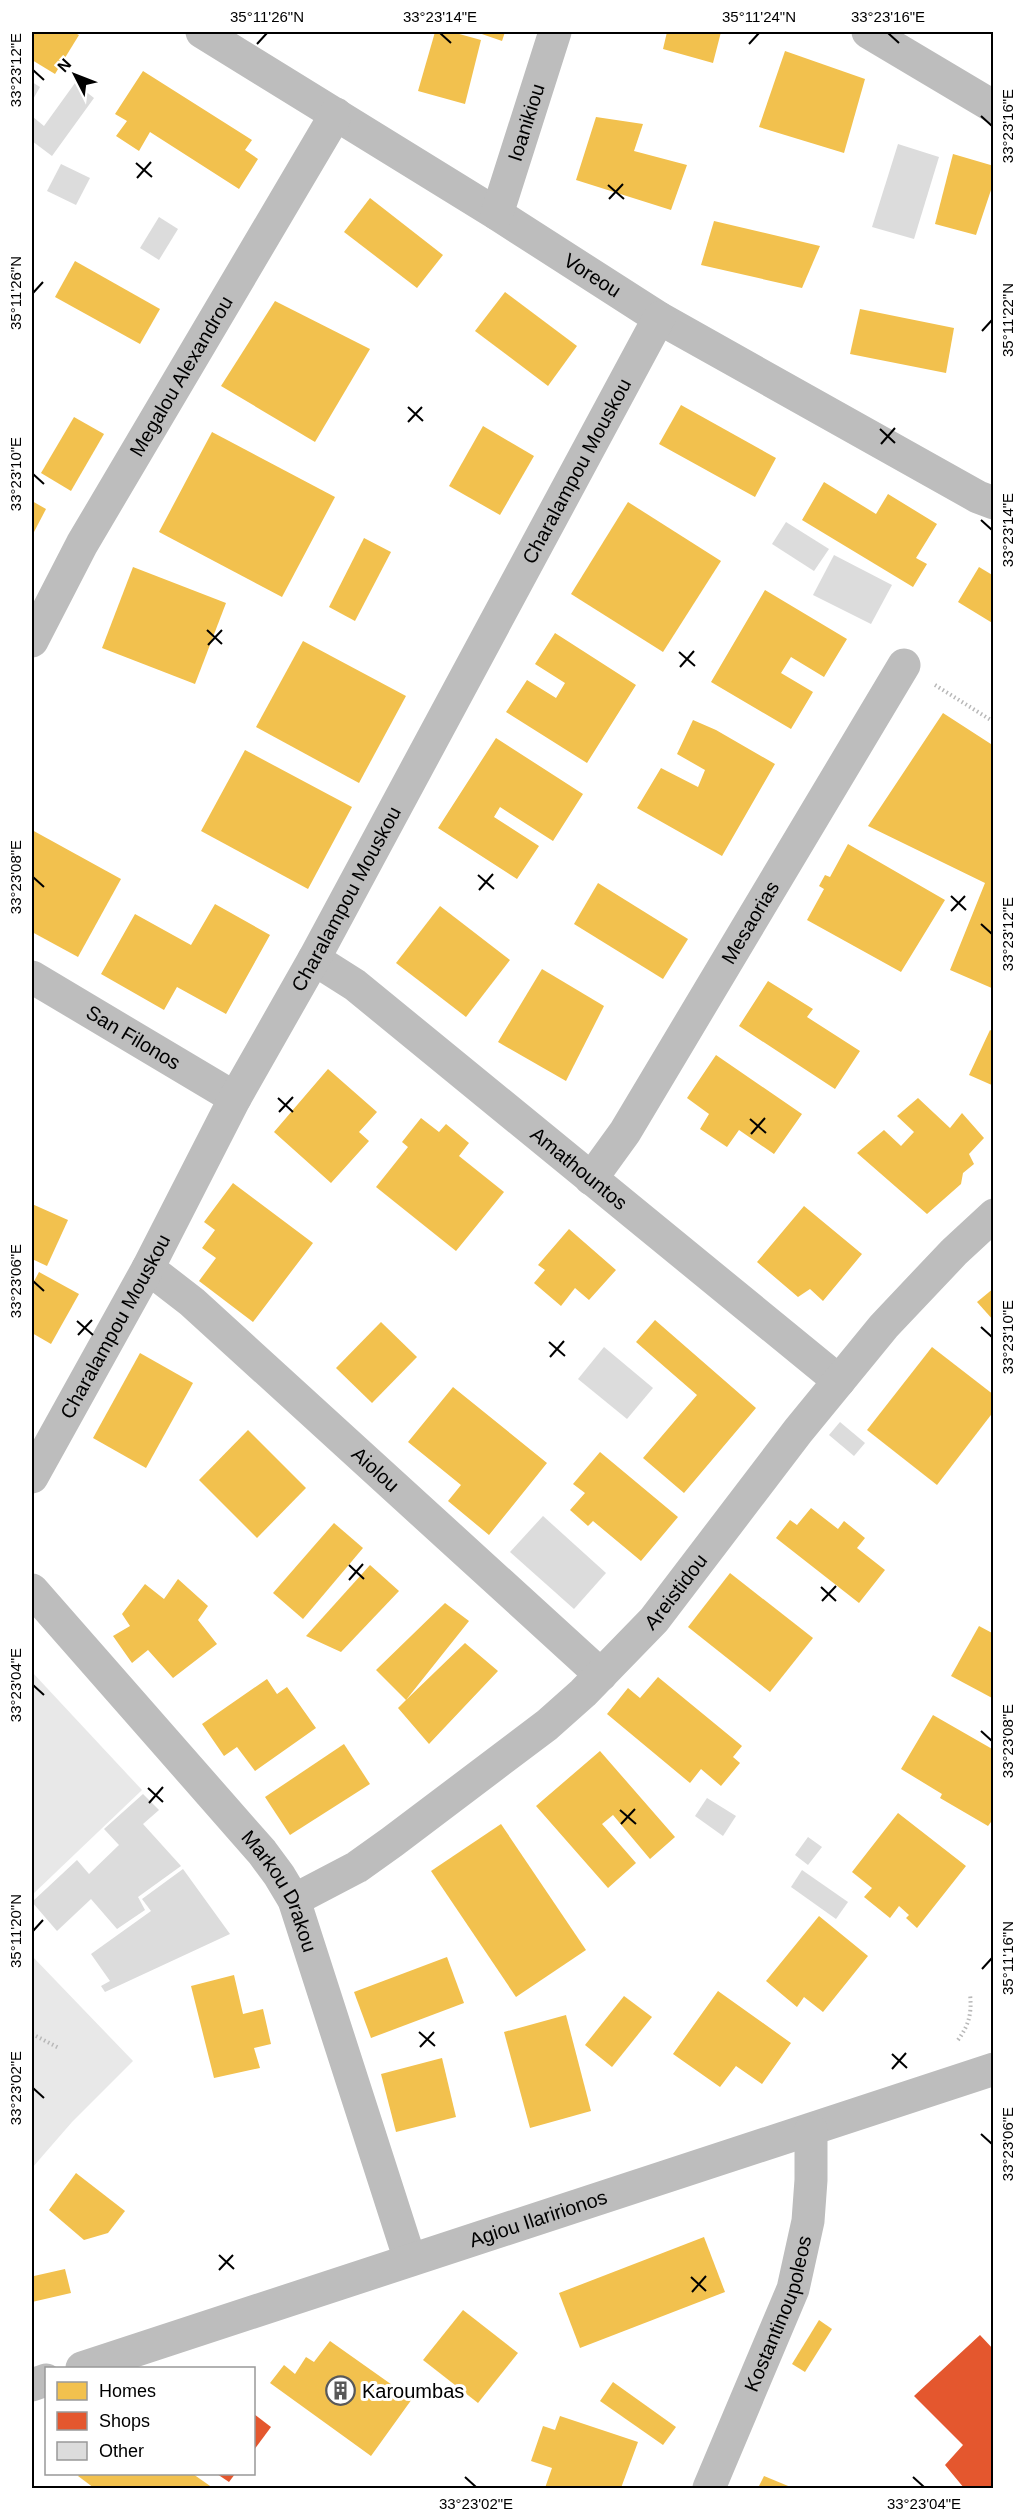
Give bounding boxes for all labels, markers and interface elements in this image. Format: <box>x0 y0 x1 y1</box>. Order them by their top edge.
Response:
text: 35°11'26"N <box>230 8 304 25</box>
text: 33°23'14"E <box>403 8 477 25</box>
text: 35°11'24"N <box>722 8 796 25</box>
text: 33°23'16"E <box>851 8 925 25</box>
text: 33°23'12"E <box>7 33 24 107</box>
north arrow <box>45 45 105 105</box>
text: N <box>54 55 74 75</box>
street label: Ioanikiou <box>504 81 549 164</box>
text: 33°23'16"E <box>999 89 1016 163</box>
street label: Voreou <box>560 249 625 302</box>
text: 35°11'26"N <box>7 256 24 330</box>
text: 35°11'22"N <box>999 283 1016 357</box>
street label: Megalou Alexandrou <box>125 292 237 460</box>
street label: Charalampou Mouskou <box>518 375 635 567</box>
text: 33°23'10"E <box>7 437 24 511</box>
text: 33°23'14"E <box>999 493 1016 567</box>
street label: Charalampou Mouskou <box>287 803 405 995</box>
text: 33°23'08"E <box>7 840 24 914</box>
street label: Mesaorias <box>717 877 783 968</box>
text: 33°23'12"E <box>999 897 1016 971</box>
street label: San Filonos <box>82 1001 184 1074</box>
street label: Amathountos <box>526 1122 632 1214</box>
street label: Charalampou Mouskou <box>56 1231 174 1422</box>
text: 33°23'06"E <box>7 1244 24 1318</box>
text: 33°23'10"E <box>999 1300 1016 1374</box>
street label: Aiolou <box>348 1443 403 1496</box>
street label: Areistidou <box>640 1550 711 1634</box>
text: 33°23'04"E <box>7 1648 24 1722</box>
text: 33°23'08"E <box>999 1704 1016 1778</box>
street label: Markou Drakou <box>237 1826 321 1955</box>
text: 35°11'20"N <box>7 1894 24 1968</box>
text: 35°11'16"N <box>999 1921 1016 1995</box>
text: 33°23'02"E <box>7 2051 24 2125</box>
text: 33°23'06"E <box>999 2107 1016 2181</box>
street label: Agiou Ilaririonos <box>467 2186 610 2251</box>
street label: Kostantinoupoleos <box>740 2234 815 2395</box>
legend <box>45 2367 255 2475</box>
building icon: Karoumbas <box>325 2375 357 2407</box>
place label: Karoumbas <box>362 2380 464 2402</box>
text: Homes <box>99 2381 156 2401</box>
text: Shops <box>99 2411 150 2431</box>
text: Other <box>99 2441 144 2461</box>
text: 33°23'02"E <box>439 2495 513 2512</box>
text: 33°23'04"E <box>887 2495 961 2512</box>

